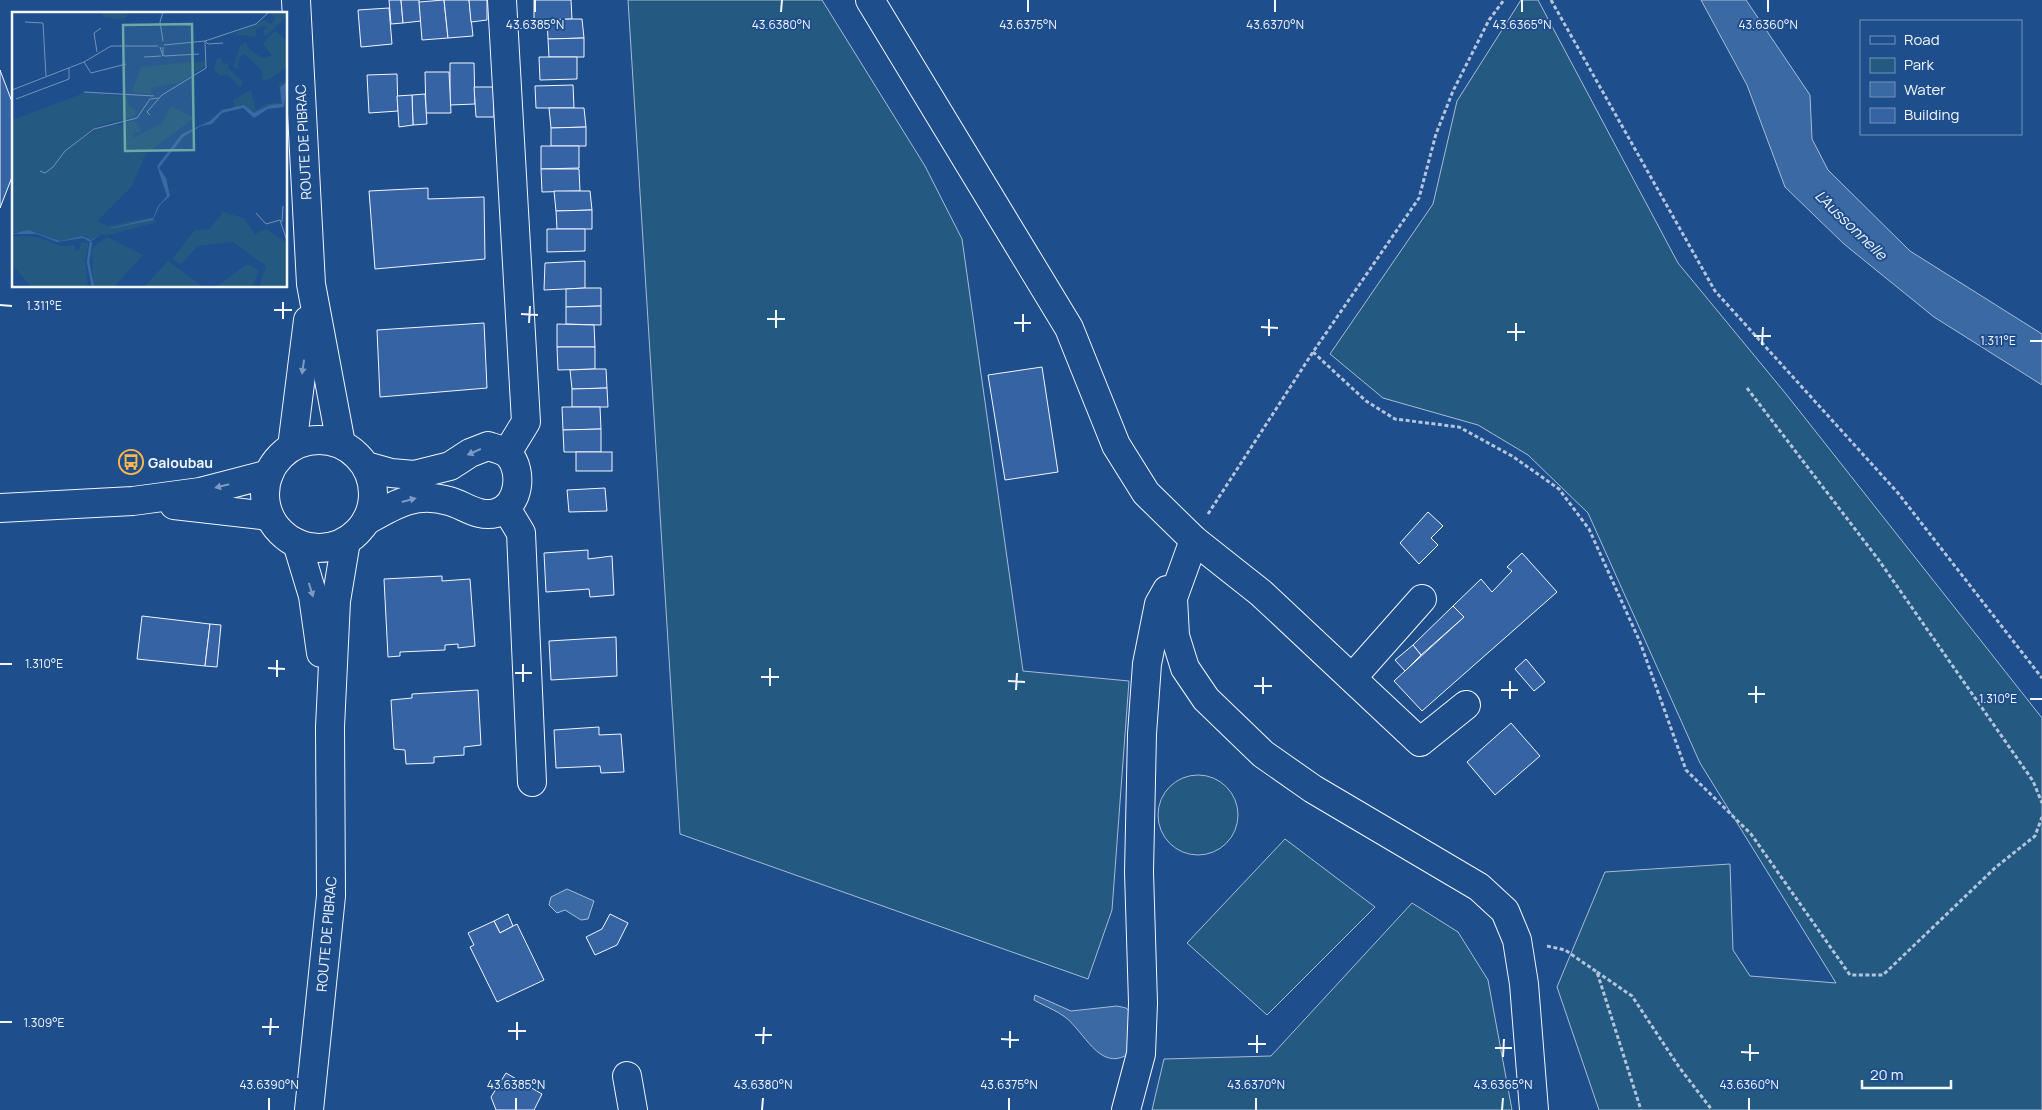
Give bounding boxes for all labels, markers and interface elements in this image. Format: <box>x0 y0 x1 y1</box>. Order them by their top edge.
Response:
inset map <box>12 12 288 288</box>
text: 43.6385°N <box>506 16 564 33</box>
text: 43.6380°N <box>752 16 810 33</box>
text: 43.6375°N <box>999 16 1057 33</box>
text: 43.6370°N <box>1246 16 1304 33</box>
text: 43.6365°N <box>1493 16 1551 33</box>
text: 43.6360°N <box>1738 16 1798 33</box>
legend <box>1860 20 2022 135</box>
text: Road <box>1904 29 1940 50</box>
text: Park <box>1904 54 1934 75</box>
text: Water <box>1904 79 1946 100</box>
street label: ROUTE DE PIBRAC <box>290 84 316 200</box>
text: Building <box>1904 104 1959 125</box>
water label: L'Aussonnelle <box>1810 185 1892 266</box>
text: 1.311°E <box>26 297 62 314</box>
text: 1.311°E <box>1980 332 2016 349</box>
one-way arrow <box>299 360 307 376</box>
one-way arrow <box>467 448 481 456</box>
bus stop icon: Galoubau <box>118 449 144 475</box>
place label: Galoubau <box>148 453 213 472</box>
one-way arrow <box>214 483 229 491</box>
one-way arrow <box>402 496 417 504</box>
one-way arrow <box>308 583 316 598</box>
text: 1.310°E <box>25 655 63 672</box>
text: 1.310°E <box>1979 690 2017 707</box>
street label: ROUTE DE PIBRAC <box>311 875 341 993</box>
text: 1.309°E <box>24 1014 65 1031</box>
scale bar <box>1862 1058 1951 1090</box>
text: 20 m <box>1870 1064 1903 1085</box>
text: 43.6390°N <box>239 1076 299 1093</box>
text: 43.6385°N <box>487 1076 545 1093</box>
text: 43.6380°N <box>734 1076 792 1093</box>
text: 43.6375°N <box>980 1076 1038 1093</box>
text: 43.6370°N <box>1227 1076 1285 1093</box>
text: 43.6365°N <box>1474 1076 1532 1093</box>
text: 43.6360°N <box>1719 1076 1779 1093</box>

